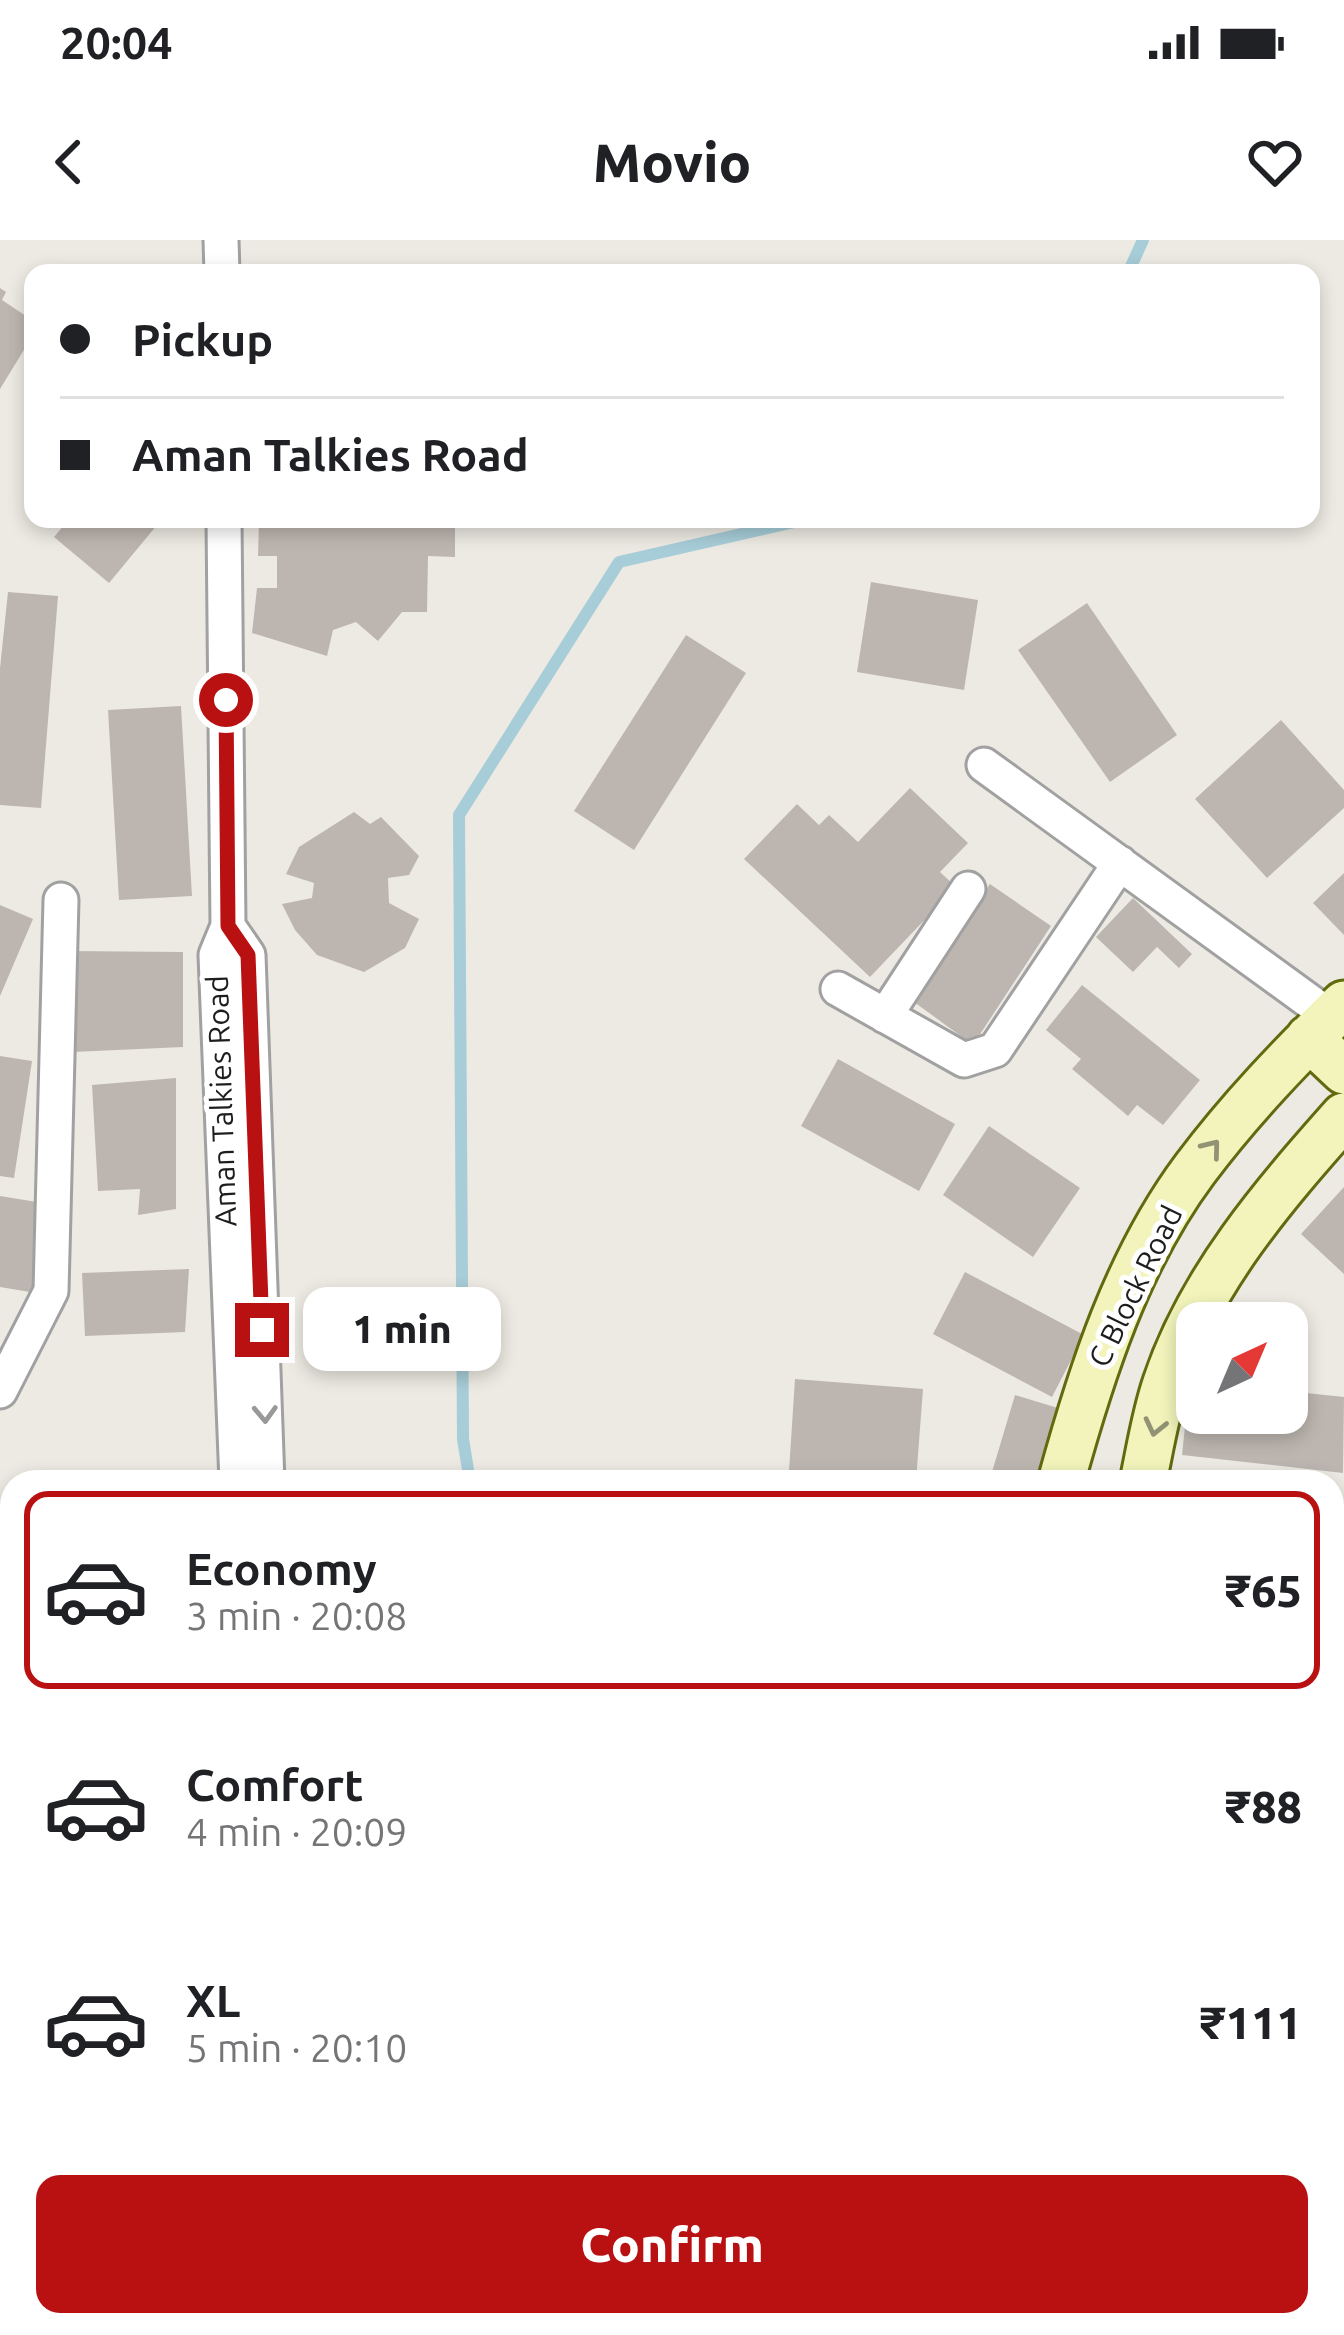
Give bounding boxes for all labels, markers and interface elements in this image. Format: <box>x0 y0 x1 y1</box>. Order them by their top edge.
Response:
text: 20:04 <box>60 17 173 68</box>
icon: back <box>36 129 102 195</box>
icon: heart <box>1242 129 1308 195</box>
text: Movio <box>593 132 751 192</box>
text: Pickup <box>132 314 273 365</box>
text: Aman Talkies Road <box>132 429 529 480</box>
route start <box>199 673 253 727</box>
street label: Aman Talkies Road <box>200 975 242 1227</box>
one-way arrow <box>1198 1140 1219 1162</box>
street label: C Block Road <box>1081 1200 1189 1372</box>
callout: 1 min <box>304 1288 502 1372</box>
north arrow <box>1176 1302 1308 1434</box>
map controls <box>1176 1302 1308 1434</box>
route end <box>235 1303 289 1357</box>
text: 1 min <box>352 1307 452 1350</box>
one-way arrow <box>252 1405 278 1424</box>
one-way arrow <box>1144 1417 1169 1437</box>
icon: car <box>42 1536 150 1644</box>
text: Economy <box>186 1543 377 1594</box>
text: ₹65 <box>1226 1565 1302 1616</box>
text: 3 min · 20:08 <box>186 1594 407 1637</box>
icon: car <box>42 1752 150 1860</box>
text: Comfort <box>186 1759 363 1810</box>
text: ₹88 <box>1226 1781 1302 1832</box>
text: 4 min · 20:09 <box>186 1810 407 1853</box>
icon: car <box>42 1968 150 2076</box>
text: XL <box>186 1975 240 2026</box>
text: ₹111 <box>1200 1997 1302 2048</box>
text: 5 min · 20:10 <box>186 2026 407 2069</box>
button: Confirm <box>36 2175 1308 2313</box>

